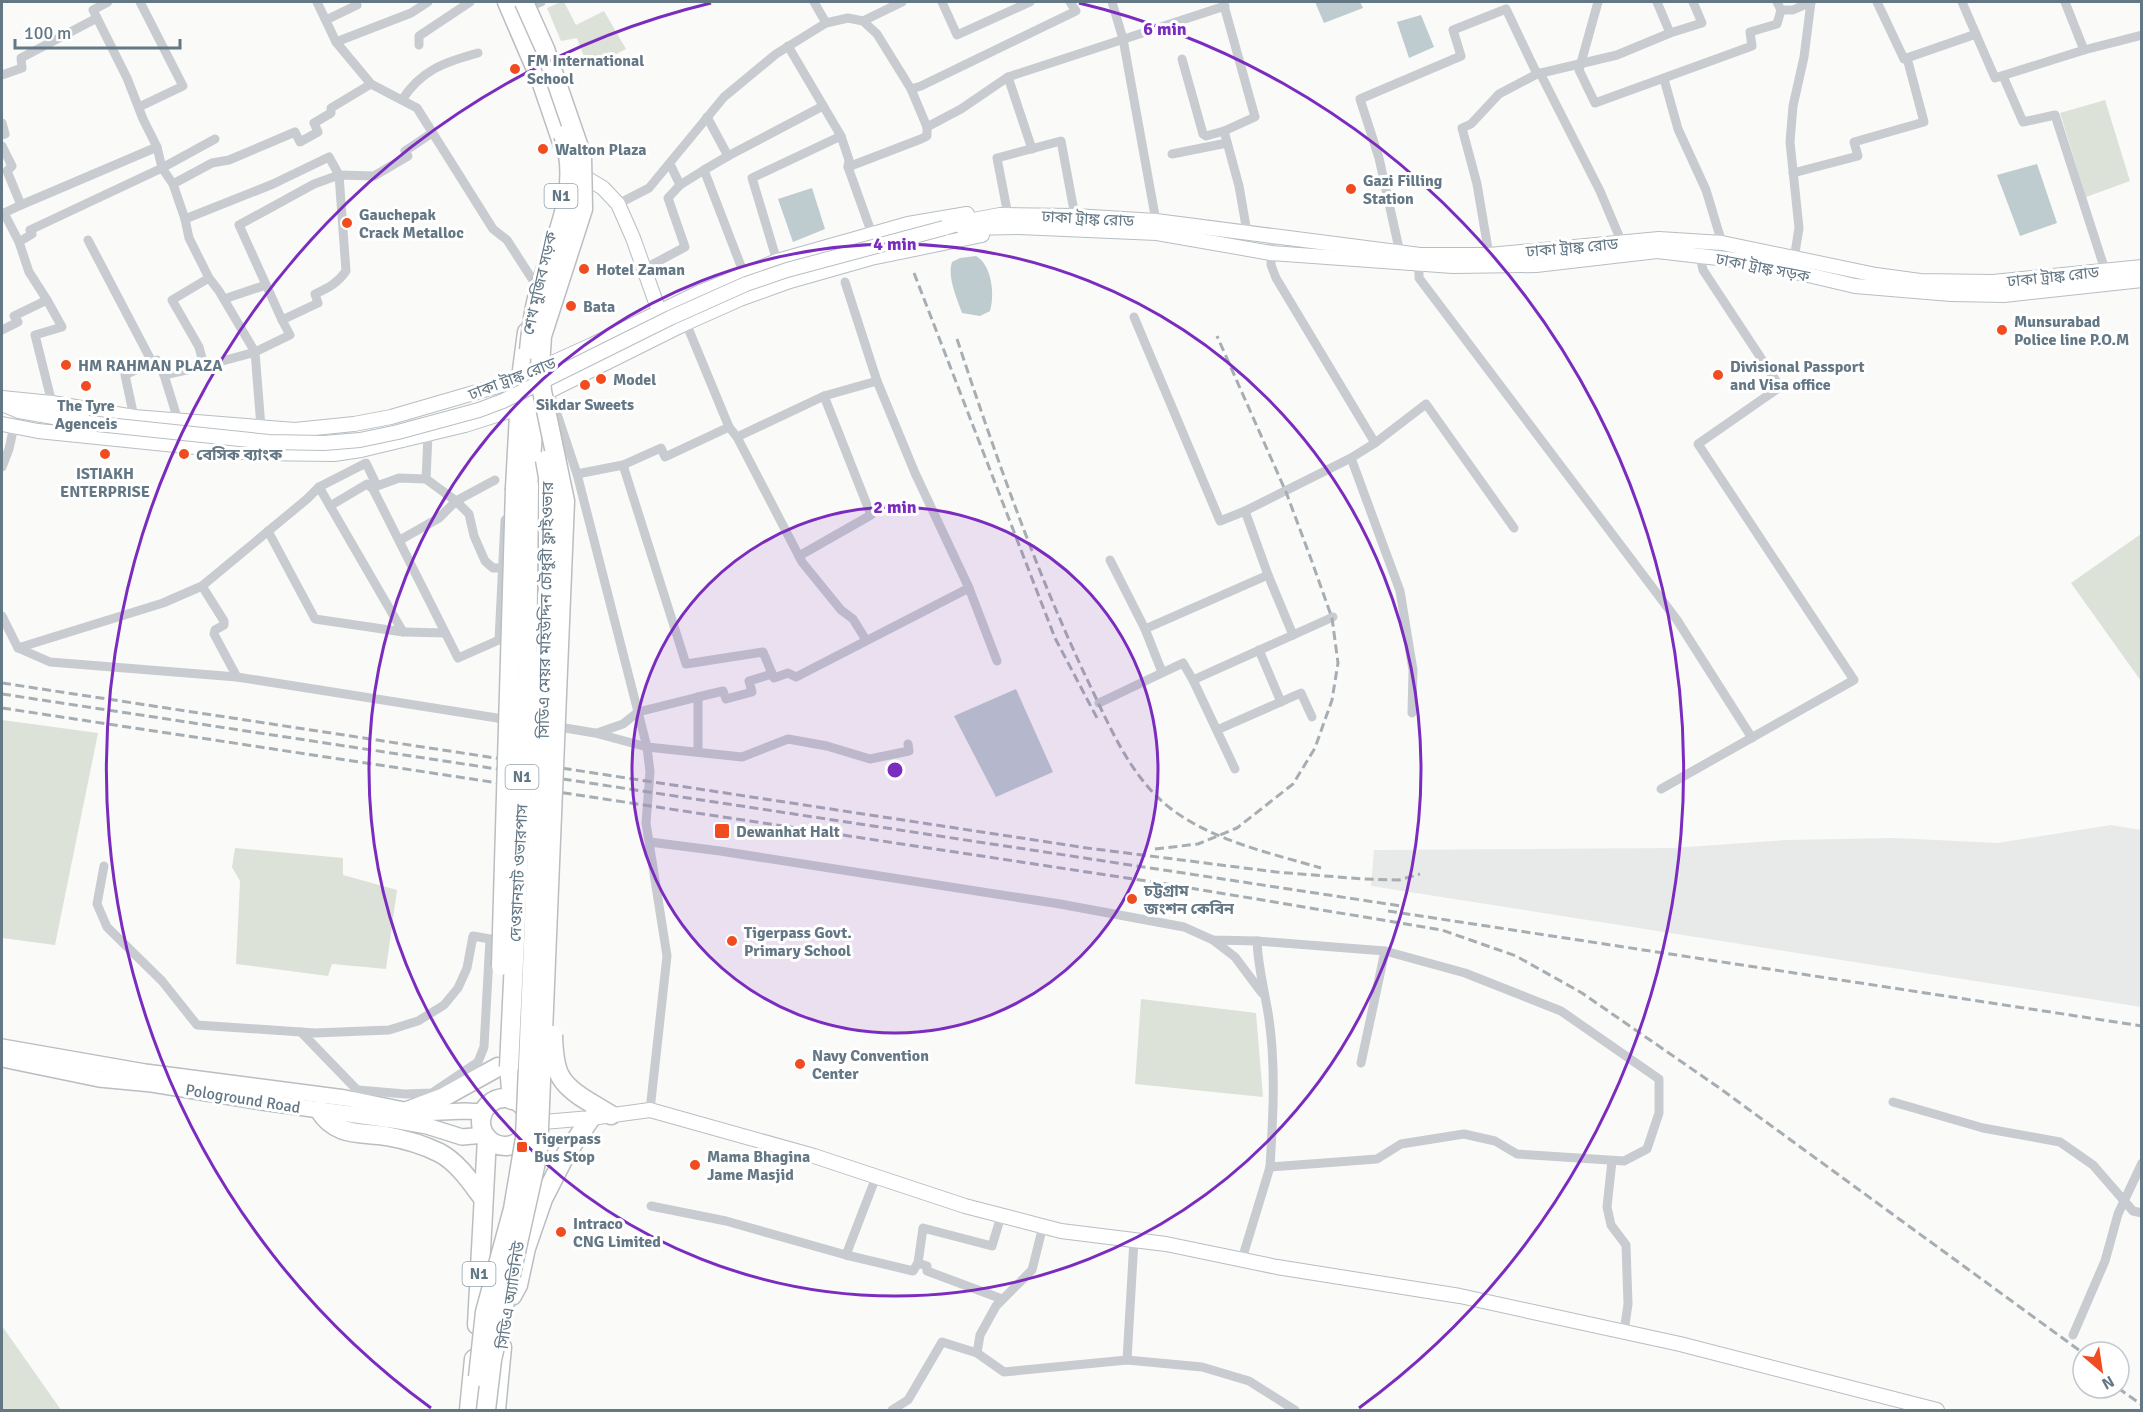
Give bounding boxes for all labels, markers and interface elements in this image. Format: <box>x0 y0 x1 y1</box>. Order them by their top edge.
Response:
scale bar <box>15 12 180 50</box>
text: 6 min <box>1143 18 1187 40</box>
text: 100 m <box>24 22 71 44</box>
place label: FM International School <box>527 51 644 89</box>
marker: FM International School <box>508 62 522 76</box>
place label: Walton Plaza <box>555 140 647 160</box>
marker: Walton Plaza <box>536 142 550 156</box>
place label: Gazi Filling Station <box>1363 171 1443 209</box>
marker: Gazi Filling Station <box>1344 182 1358 196</box>
road number: N1 <box>544 184 578 208</box>
place label: Gauchepak Crack Metalloc <box>359 205 464 243</box>
street label: ঢাকা ট্রাঙ্ক রোড <box>1040 207 1135 231</box>
marker: Gauchepak Crack Metalloc <box>340 216 354 230</box>
street label: শেখ মুজিব সড়ক <box>518 229 562 337</box>
text: 4 min <box>873 233 917 255</box>
street label: ঢাকা ট্রাঙ্ক রোড <box>1524 234 1620 262</box>
street label: ঢাকা ট্রাঙ্ক সড়ক <box>1713 249 1813 287</box>
place label: Hotel Zaman <box>596 260 685 280</box>
marker: Hotel Zaman <box>577 262 591 276</box>
street label: ঢাকা ট্রাঙ্ক রোড <box>2005 262 2101 292</box>
place label: Bata <box>583 297 615 317</box>
marker: Bata <box>564 299 578 313</box>
place label: Munsurabad Police line P.O.M <box>2014 312 2129 350</box>
marker: Munsurabad Police line P.O.M <box>1995 323 2009 337</box>
street label: ঢাকা ট্রাঙ্ক রোড <box>465 353 560 405</box>
place label: HM RAHMAN PLAZA <box>78 356 223 376</box>
place label: Divisional Passport and Visa office <box>1730 357 1865 395</box>
marker: HM RAHMAN PLAZA <box>59 358 73 372</box>
marker: Divisional Passport and Visa office <box>1711 368 1725 382</box>
place label: Model <box>613 370 656 390</box>
marker: Model <box>594 372 608 386</box>
marker: Sikdar Sweets <box>578 378 592 392</box>
marker: The Tyre Agenceis <box>79 379 93 393</box>
place label: Sikdar Sweets <box>536 395 634 415</box>
place label: The Tyre Agenceis <box>55 396 117 434</box>
place label: বেসিক ব্যাংক <box>196 445 283 465</box>
marker: ISTIAKH ENTERPRISE <box>98 447 112 461</box>
marker: বেসিক ব্যাংক <box>177 447 191 461</box>
place label: ISTIAKH ENTERPRISE <box>60 464 150 502</box>
street label: সিডিএ মেয়র মহিউদ্দিন চৌধুরী ফ্লাইওভার <box>534 481 558 739</box>
text: 2 min <box>873 496 917 518</box>
centre of rings <box>885 760 905 780</box>
road number: N1 <box>506 765 538 789</box>
street label: দেওয়ানহাট ওভারপাস <box>505 803 533 942</box>
marker: Dewanhat Halt <box>713 822 731 840</box>
place label: Dewanhat Halt <box>736 822 840 842</box>
place label: চট্টগ্রাম জংশন কেবিন <box>1143 881 1235 919</box>
marker: চট্টগ্রাম জংশন কেবিন <box>1125 892 1139 906</box>
place label: Tigerpass Govt. Primary School <box>744 923 852 961</box>
marker: Tigerpass Govt. Primary School <box>725 934 739 948</box>
place label: Navy Convention Center <box>812 1046 929 1084</box>
marker: Navy Convention Center <box>793 1057 807 1071</box>
street label: Pologround Road <box>184 1080 302 1118</box>
place label: Tigerpass Bus Stop <box>534 1129 601 1167</box>
marker: Tigerpass Bus Stop <box>515 1140 529 1154</box>
place label: Mama Bhagina Jame Masjid <box>707 1147 810 1185</box>
marker: Mama Bhagina Jame Masjid <box>688 1158 702 1172</box>
place label: Intraco CNG Limited <box>573 1214 661 1252</box>
marker: Intraco CNG Limited <box>554 1225 568 1239</box>
street label: সিডিএ অ্যাভিনিউ <box>492 1239 529 1351</box>
road number: N1 <box>462 1262 496 1286</box>
north arrow <box>2071 1340 2131 1400</box>
text: N <box>2098 1371 2118 1394</box>

